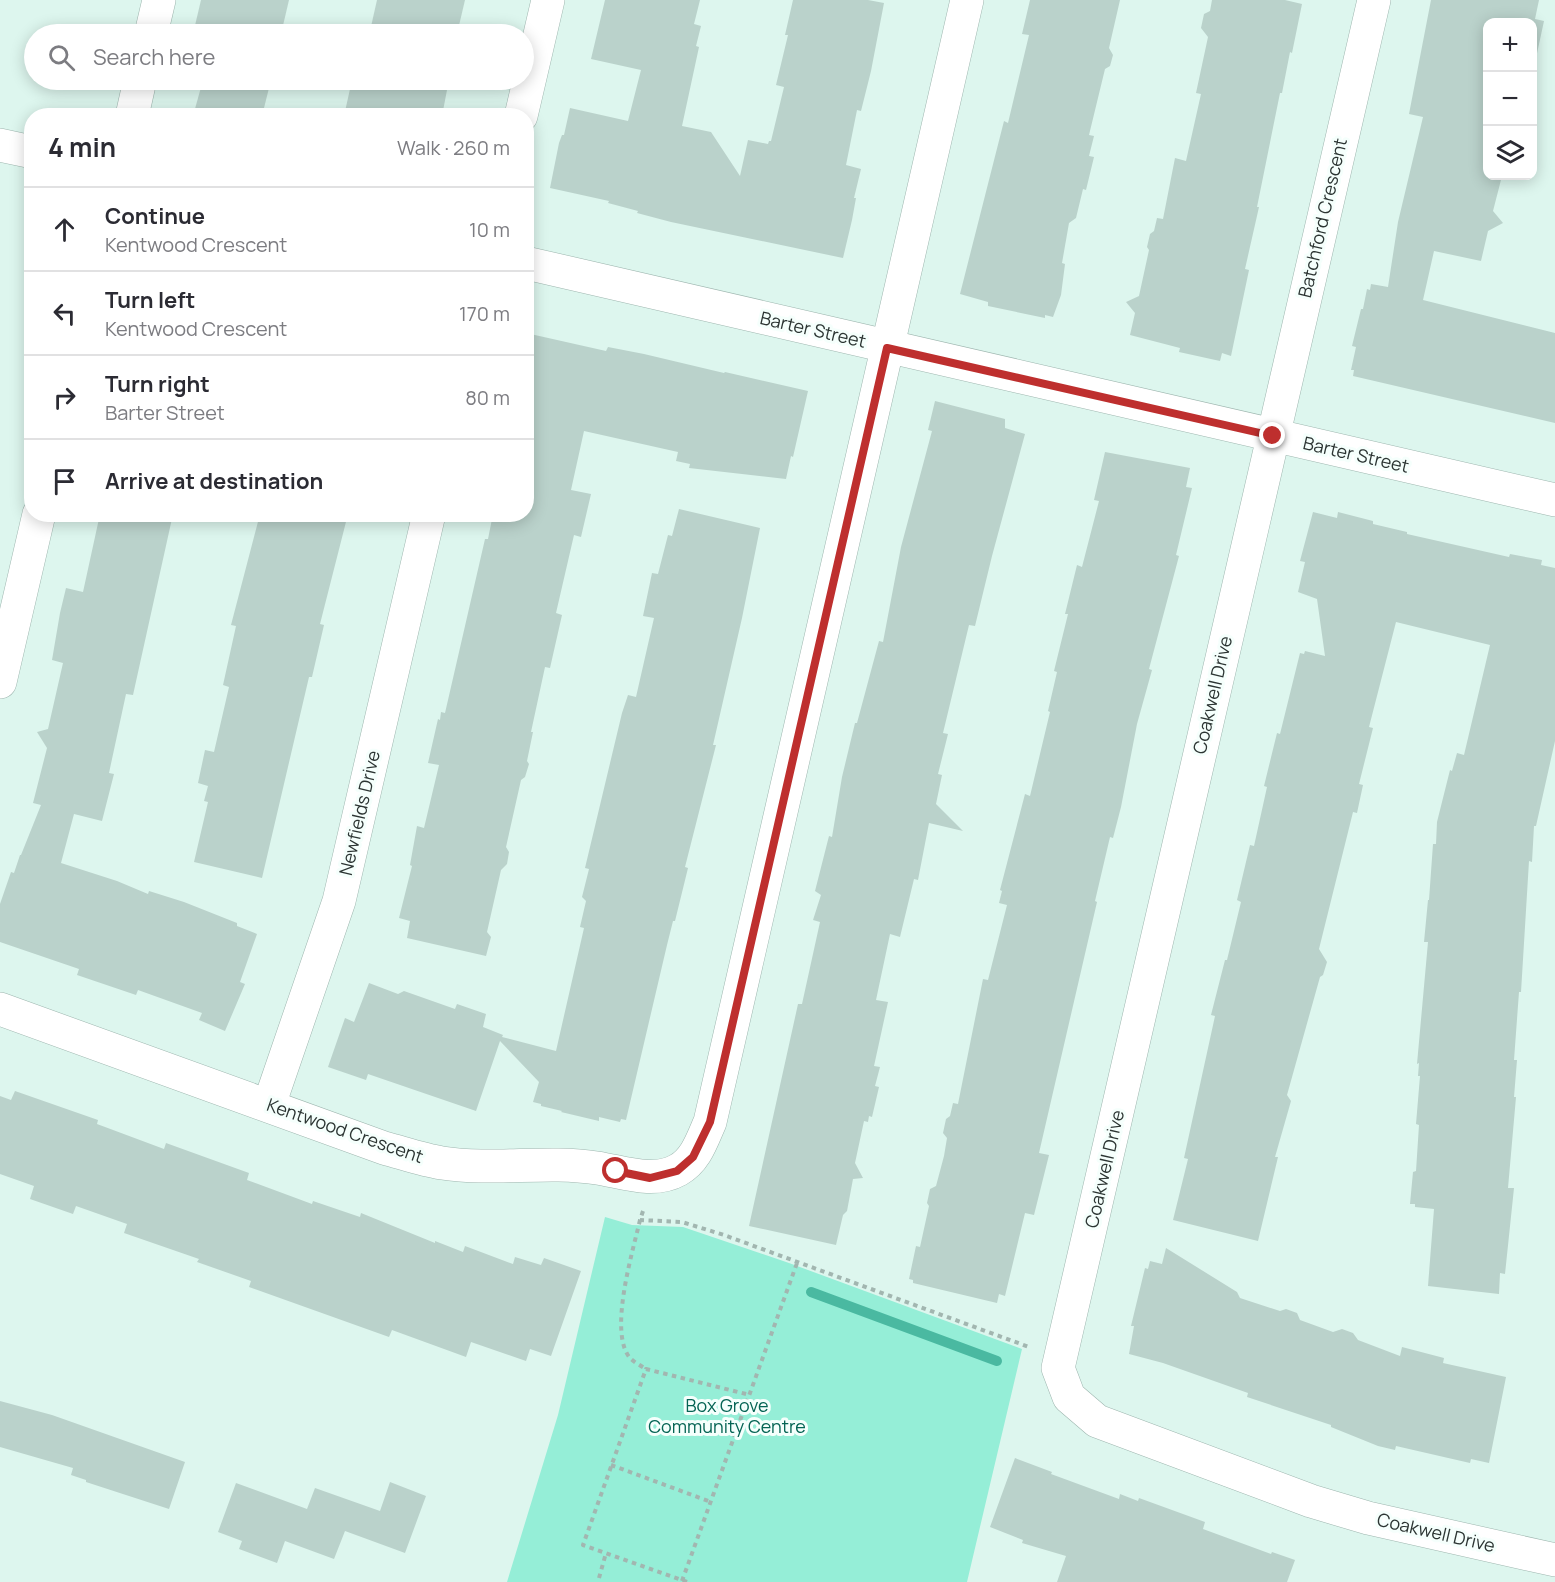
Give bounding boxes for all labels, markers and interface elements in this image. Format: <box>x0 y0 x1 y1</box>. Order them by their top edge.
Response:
map controls <box>1483 18 1537 180</box>
button: + <box>1483 18 1537 72</box>
search box <box>24 24 534 90</box>
icon: search <box>45 41 78 74</box>
text: Search here <box>93 42 215 72</box>
button: − <box>1483 72 1537 126</box>
button: layers <box>1483 126 1537 180</box>
text: 4 min <box>48 129 116 165</box>
text: Walk · 260 m <box>397 134 510 161</box>
street label: Batchford Crescent <box>1292 136 1352 300</box>
text: Continue <box>105 201 205 231</box>
icon: ahead <box>48 213 81 246</box>
text: 10 m <box>469 216 510 243</box>
text: Kentwood Crescent <box>105 231 287 258</box>
text: Turn left <box>105 285 195 315</box>
icon: left <box>48 297 81 330</box>
text: 170 m <box>459 300 510 327</box>
street label: Barter Street <box>758 305 868 353</box>
text: Kentwood Crescent <box>105 315 287 342</box>
text: Turn right <box>105 369 210 399</box>
icon: right <box>48 381 81 414</box>
text: 80 m <box>465 384 510 411</box>
text: Barter Street <box>105 399 225 426</box>
route end <box>1259 422 1285 448</box>
street label: Barter Street <box>1301 430 1411 478</box>
icon: arrive <box>48 465 81 498</box>
text: Arrive at destination <box>105 466 323 496</box>
street label: Coakwell Drive <box>1187 633 1237 756</box>
street label: Newfields Drive <box>333 748 385 878</box>
street label: Kentwood Crescent <box>264 1092 427 1168</box>
street label: Coakwell Drive <box>1079 1107 1129 1230</box>
route start <box>602 1157 628 1183</box>
park label: Box Grove Community Centre <box>648 1393 806 1438</box>
street label: Coakwell Drive <box>1375 1507 1498 1557</box>

